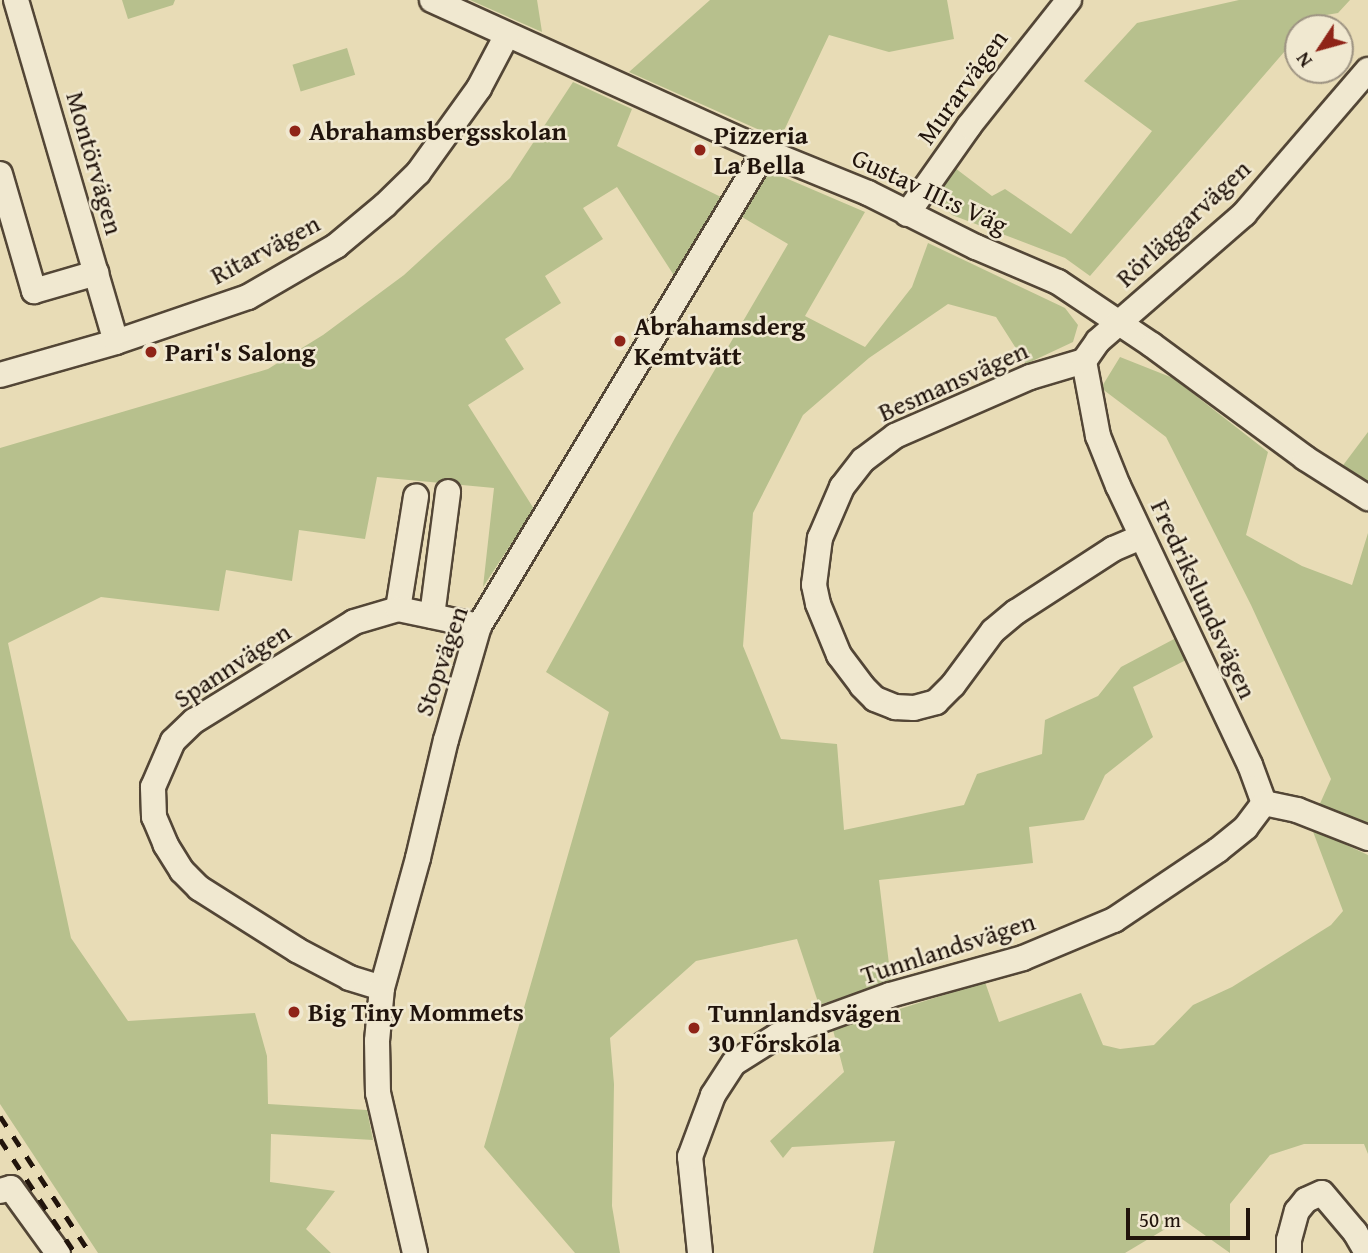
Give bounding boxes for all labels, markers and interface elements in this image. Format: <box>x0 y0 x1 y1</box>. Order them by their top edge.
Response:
north arrow <box>1284 14 1354 84</box>
street label: Murarvägen <box>910 24 1014 150</box>
text: N <box>1289 47 1319 74</box>
street label: Montörvägen <box>60 88 130 238</box>
place label: Abrahamsbergsskolan <box>309 115 567 147</box>
place label: Pizzeria La Bella <box>714 119 808 180</box>
marker: Abrahamsbergsskolan <box>287 123 303 139</box>
street label: Gustav III:s Väg <box>847 141 1013 241</box>
marker: Pizzeria La Bella <box>692 142 708 158</box>
street label: Rörläggarvägen <box>1109 153 1257 293</box>
street label: Ritarvägen <box>205 207 325 291</box>
place label: Abrahamsderg Kemtvätt <box>634 310 805 372</box>
marker: Abrahamsderg Kemtvätt <box>612 333 628 349</box>
street label: Besmansvägen <box>873 334 1033 428</box>
place label: Pari's Salong <box>165 336 316 368</box>
marker: Pari's Salong <box>143 344 159 360</box>
street label: Fredrikslundsvägen <box>1144 495 1264 703</box>
street label: Stopvägen <box>408 602 474 720</box>
street label: Spannvägen <box>168 616 296 714</box>
street label: Tunnlandsvägen <box>857 905 1039 991</box>
place label: Big Tiny Mommets <box>308 996 524 1028</box>
place label: Tunnlandsvägen 30 Förskola <box>708 997 900 1058</box>
marker: Big Tiny Mommets <box>286 1004 302 1020</box>
marker: Tunnlandsvägen 30 Förskola <box>686 1020 702 1036</box>
scale bar <box>1130 1194 1254 1238</box>
text: 50 m <box>1139 1204 1181 1235</box>

